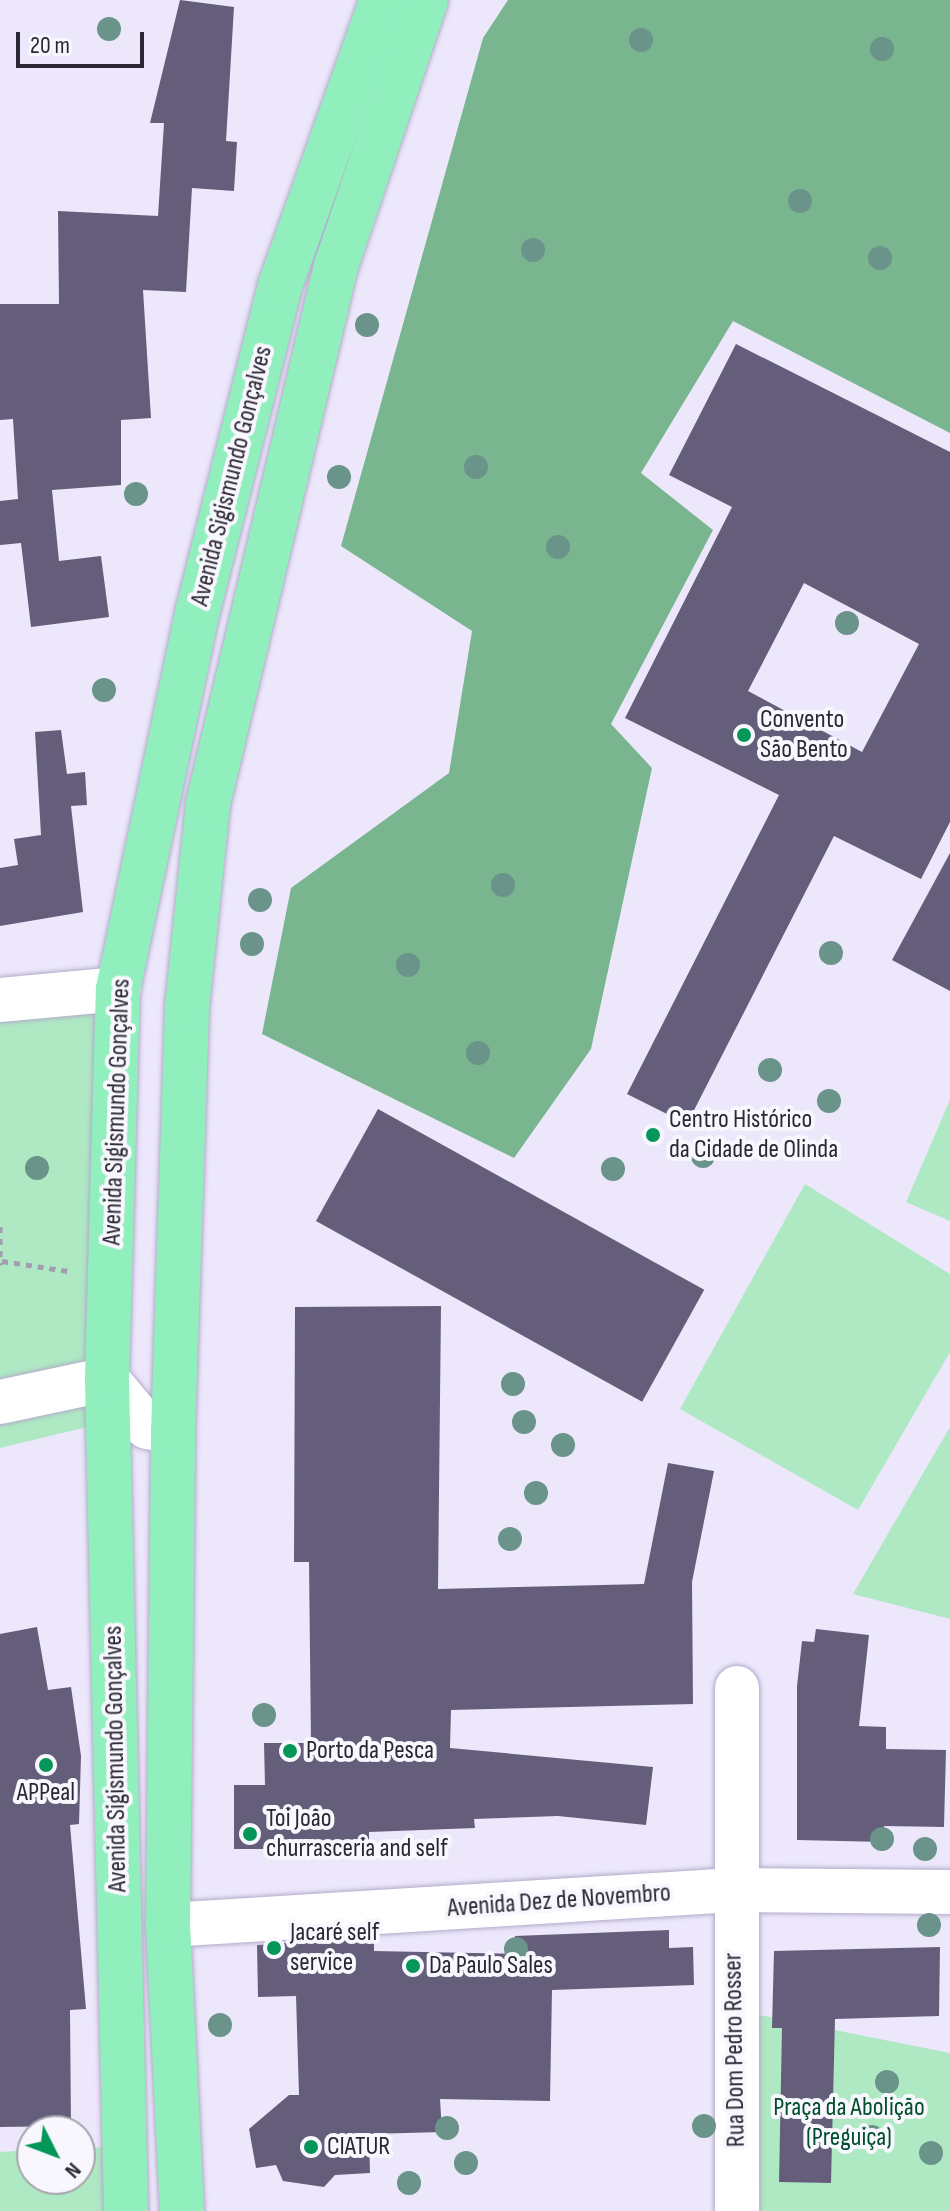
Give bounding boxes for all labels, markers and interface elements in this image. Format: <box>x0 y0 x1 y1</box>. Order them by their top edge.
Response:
scale bar <box>20 16 148 66</box>
text: 20 m <box>30 31 70 60</box>
street label: Avenida Sigismundo Gonçalves <box>185 343 279 609</box>
place label: Convento São Bento <box>760 704 848 766</box>
marker: Convento São Bento <box>735 726 753 744</box>
street label: Avenida Sigismundo Gonçalves <box>97 978 137 1246</box>
place label: Centro Histórico da Cidade de Olinda <box>669 1104 838 1166</box>
marker: Centro Histórico da Cidade de Olinda <box>644 1126 662 1144</box>
street label: Avenida Sigismundo Gonçalves <box>98 1625 134 1893</box>
place label: Porto da Pesca <box>306 1735 434 1767</box>
marker: Porto da Pesca <box>281 1742 299 1760</box>
marker: APPeal <box>37 1756 55 1774</box>
place label: APPeal <box>17 1777 75 1809</box>
place label: Toi João churrasceria and self <box>266 1803 448 1864</box>
marker: Toi João churrasceria and self <box>241 1825 259 1843</box>
street label: Avenida Dez de Novembro <box>446 1878 672 1924</box>
place label: Jacaré self service <box>290 1917 379 1978</box>
marker: Jacaré self service <box>265 1939 283 1957</box>
place label: Da Paulo Sales <box>429 1950 553 1982</box>
street label: Rua Dom Pedro Rosser <box>718 1953 752 2147</box>
marker: Da Paulo Sales <box>404 1957 422 1975</box>
park label: Praça da Abolição (Preguiça) <box>773 2092 925 2154</box>
north arrow <box>16 2115 96 2195</box>
place label: CIATUR <box>327 2131 390 2163</box>
marker: CIATUR <box>302 2138 320 2156</box>
text: N <box>59 2157 87 2183</box>

